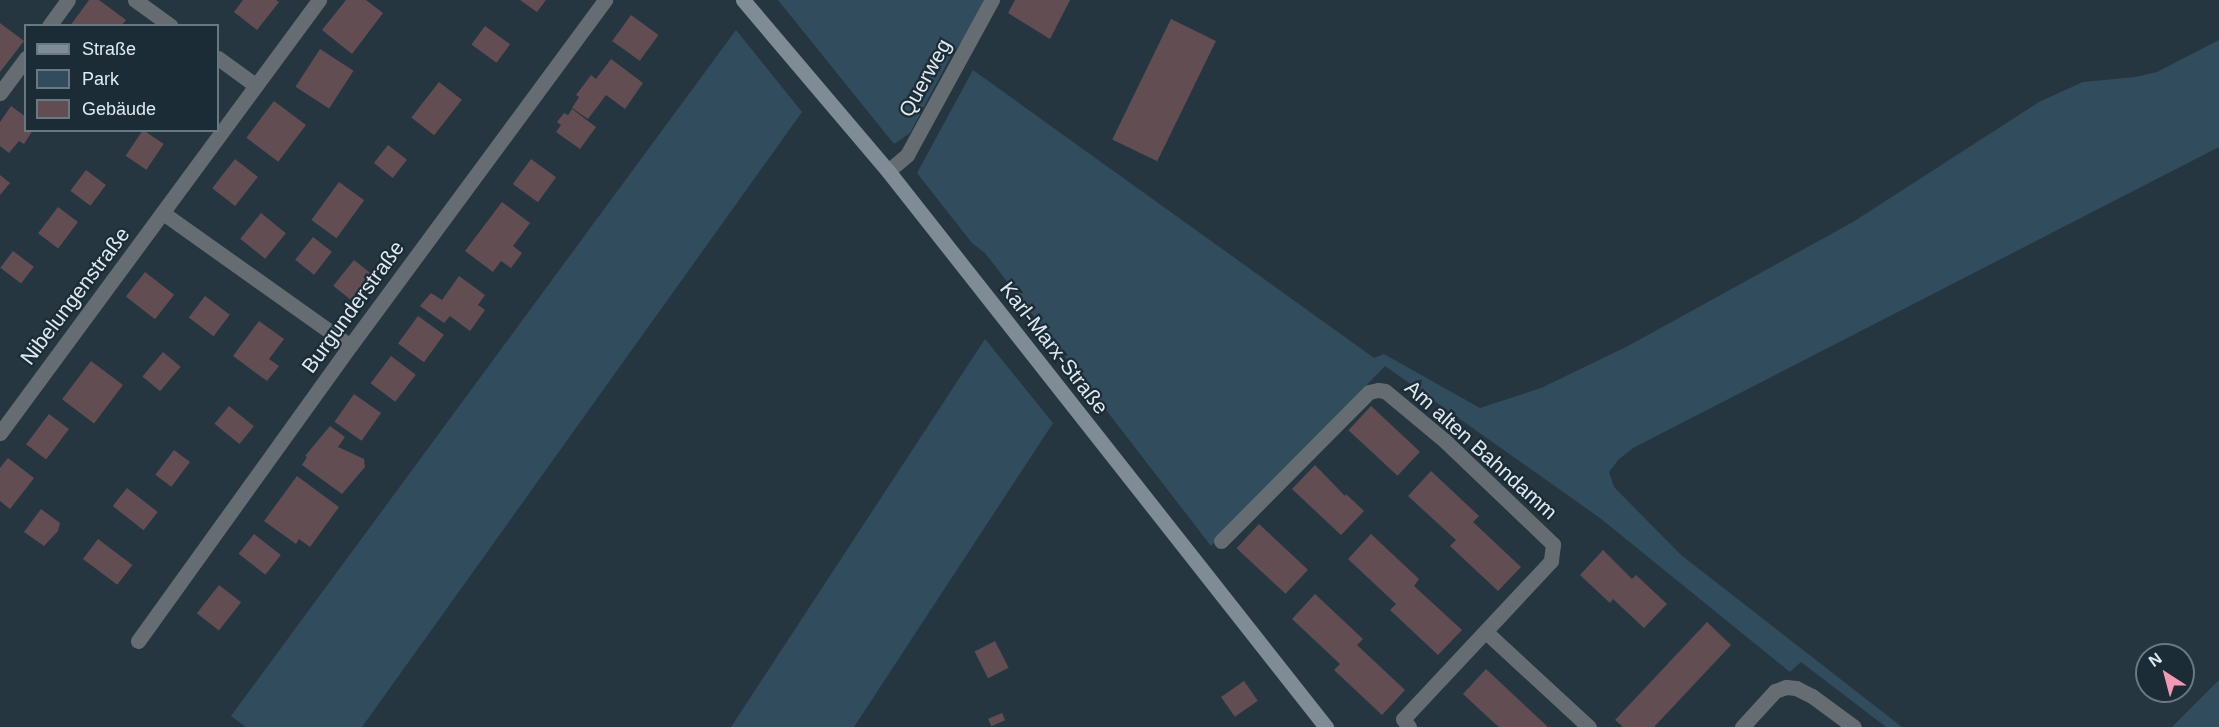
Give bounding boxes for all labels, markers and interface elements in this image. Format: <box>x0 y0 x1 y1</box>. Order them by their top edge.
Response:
legend <box>24 24 219 132</box>
street label: Querweg <box>893 35 957 121</box>
text: Straße <box>82 39 136 59</box>
text: Park <box>82 69 119 89</box>
text: Gebäude <box>82 99 156 119</box>
street label: Nibelungenstraße <box>15 222 135 370</box>
street label: Burgunderstraße <box>296 236 410 378</box>
street label: Karl-Marx-Straße <box>995 277 1113 419</box>
street label: Am alten Bahndamm <box>1400 375 1562 525</box>
north arrow <box>2135 643 2195 703</box>
text: N <box>2146 649 2165 670</box>

